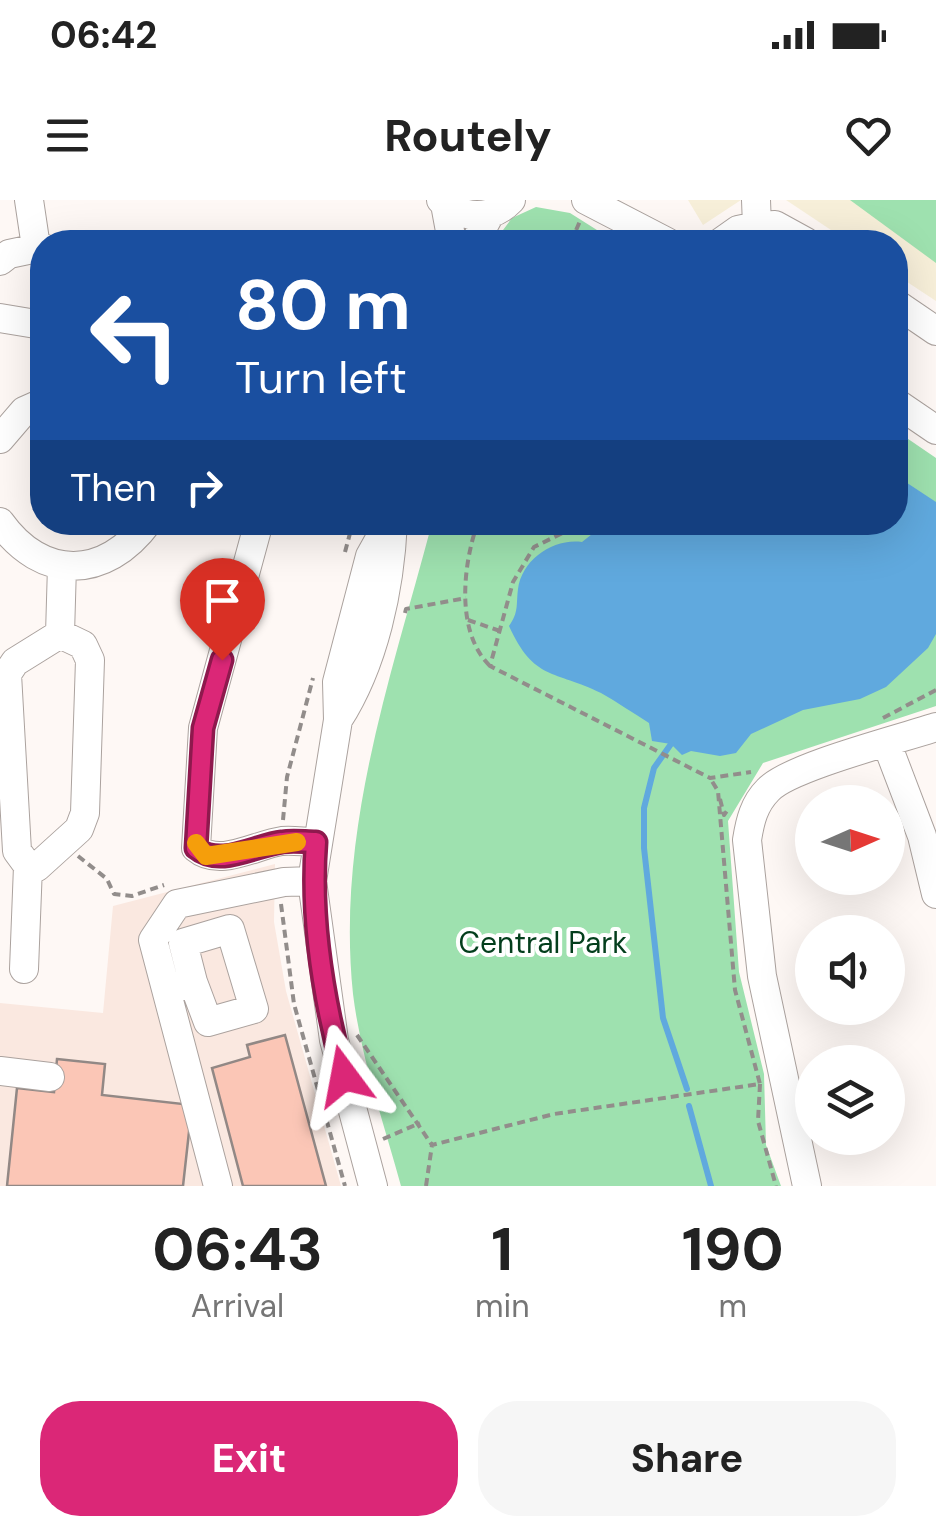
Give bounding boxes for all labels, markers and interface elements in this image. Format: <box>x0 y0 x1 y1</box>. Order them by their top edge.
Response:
text: 06:42 <box>50 10 157 60</box>
text: Routely <box>384 106 552 165</box>
icon: menu <box>40 108 95 163</box>
icon: heart <box>841 108 896 163</box>
text: 80 m <box>235 260 411 351</box>
icon: left <box>70 270 200 400</box>
text: Turn left <box>235 348 407 407</box>
icon: right <box>177 460 232 515</box>
text: Then <box>70 463 157 513</box>
pin <box>180 558 265 661</box>
icon: arrive <box>195 573 250 628</box>
north arrow <box>795 785 905 895</box>
map controls <box>795 785 905 1155</box>
button: sound <box>795 915 905 1025</box>
park label: Central Park <box>459 923 627 962</box>
position arrow <box>292 1024 396 1128</box>
button: layers <box>795 1045 905 1155</box>
text: 06:43 <box>152 1210 323 1289</box>
text: 1 <box>491 1210 513 1289</box>
text: 190 <box>682 1210 784 1289</box>
text: Arrival <box>191 1285 284 1327</box>
text: min <box>475 1285 530 1327</box>
text: m <box>718 1285 747 1327</box>
button: Exit <box>40 1401 458 1516</box>
button: Share <box>478 1401 896 1516</box>

